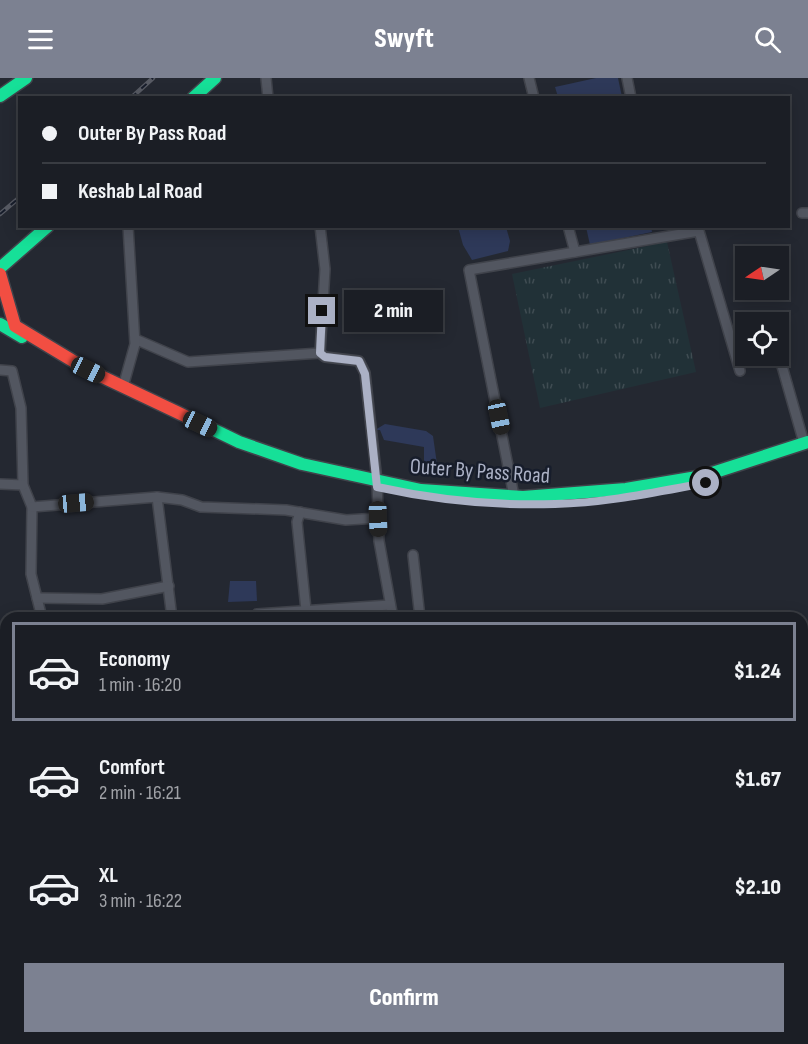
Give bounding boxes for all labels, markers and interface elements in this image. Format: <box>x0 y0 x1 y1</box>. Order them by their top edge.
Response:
icon: menu <box>24 23 57 56</box>
text: Swyft <box>374 23 434 55</box>
icon: search <box>751 23 784 56</box>
text: Outer By Pass Road <box>78 120 226 147</box>
text: Keshab Lal Road <box>78 178 202 205</box>
north arrow <box>735 246 789 300</box>
map controls <box>735 246 789 366</box>
callout: 2 min <box>343 290 442 332</box>
route end <box>308 297 335 324</box>
text: 2 min <box>374 299 413 323</box>
button: locate <box>735 312 789 366</box>
car <box>68 354 108 386</box>
car <box>486 398 512 436</box>
car <box>180 408 220 440</box>
street label: Outer By Pass Road <box>409 453 551 490</box>
route start <box>692 469 719 496</box>
car <box>57 492 95 514</box>
car <box>368 501 388 537</box>
icon: car <box>27 645 81 699</box>
text: Economy <box>99 646 170 673</box>
text: $1.24 <box>734 658 781 685</box>
text: 1 min · 16:20 <box>99 673 181 697</box>
icon: car <box>27 753 81 807</box>
text: Comfort <box>99 754 165 781</box>
text: $1.67 <box>735 766 781 793</box>
text: 2 min · 16:21 <box>99 781 181 805</box>
icon: car <box>27 861 81 915</box>
text: XL <box>99 862 118 889</box>
text: $2.10 <box>734 874 781 901</box>
text: 3 min · 16:22 <box>99 889 182 913</box>
button: Confirm <box>24 963 784 1032</box>

